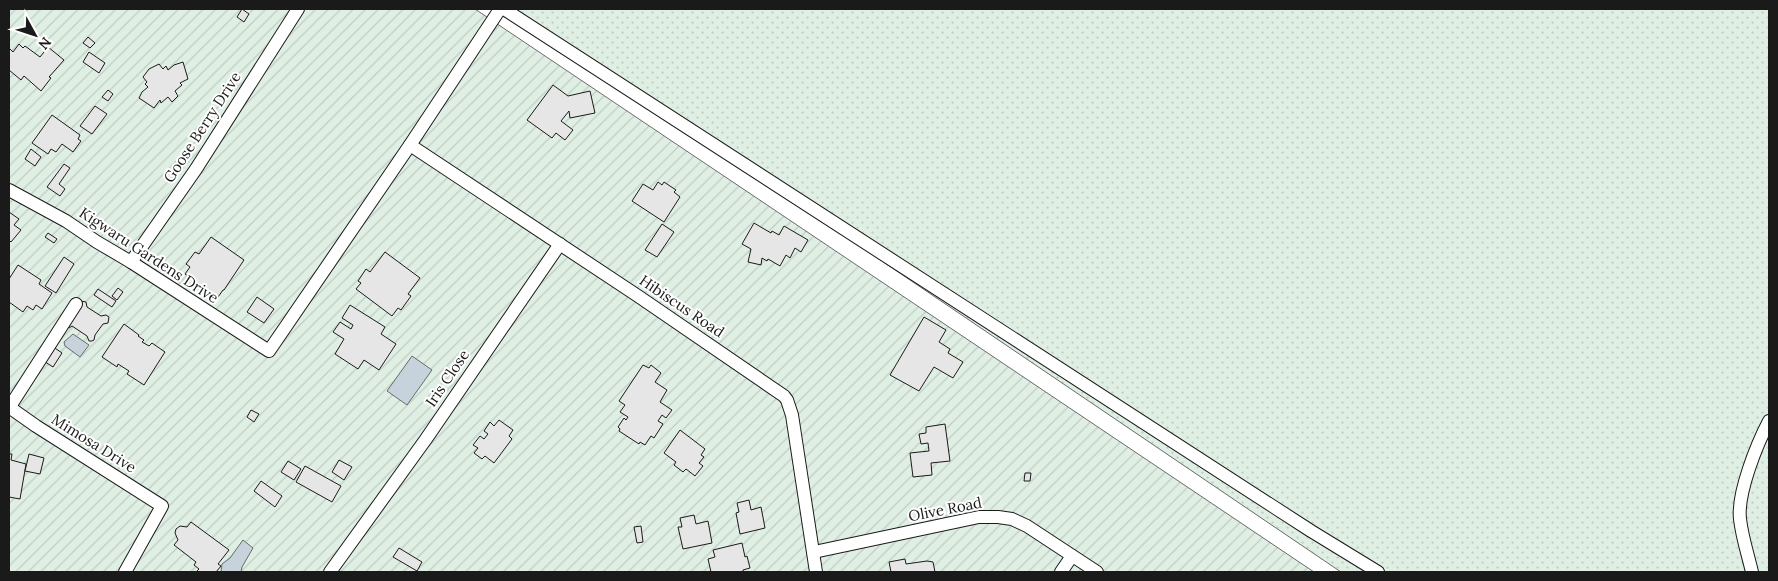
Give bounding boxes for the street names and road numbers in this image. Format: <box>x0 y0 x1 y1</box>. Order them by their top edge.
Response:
street label: Goose Berry Drive <box>159 68 245 186</box>
street label: Kigwaru Gardens Drive <box>76 203 222 307</box>
street label: Hibiscus Road <box>636 271 728 341</box>
street label: Iris Close <box>421 346 473 410</box>
street label: Mimosa Drive <box>48 409 140 477</box>
street label: Olive Road <box>907 493 983 525</box>

